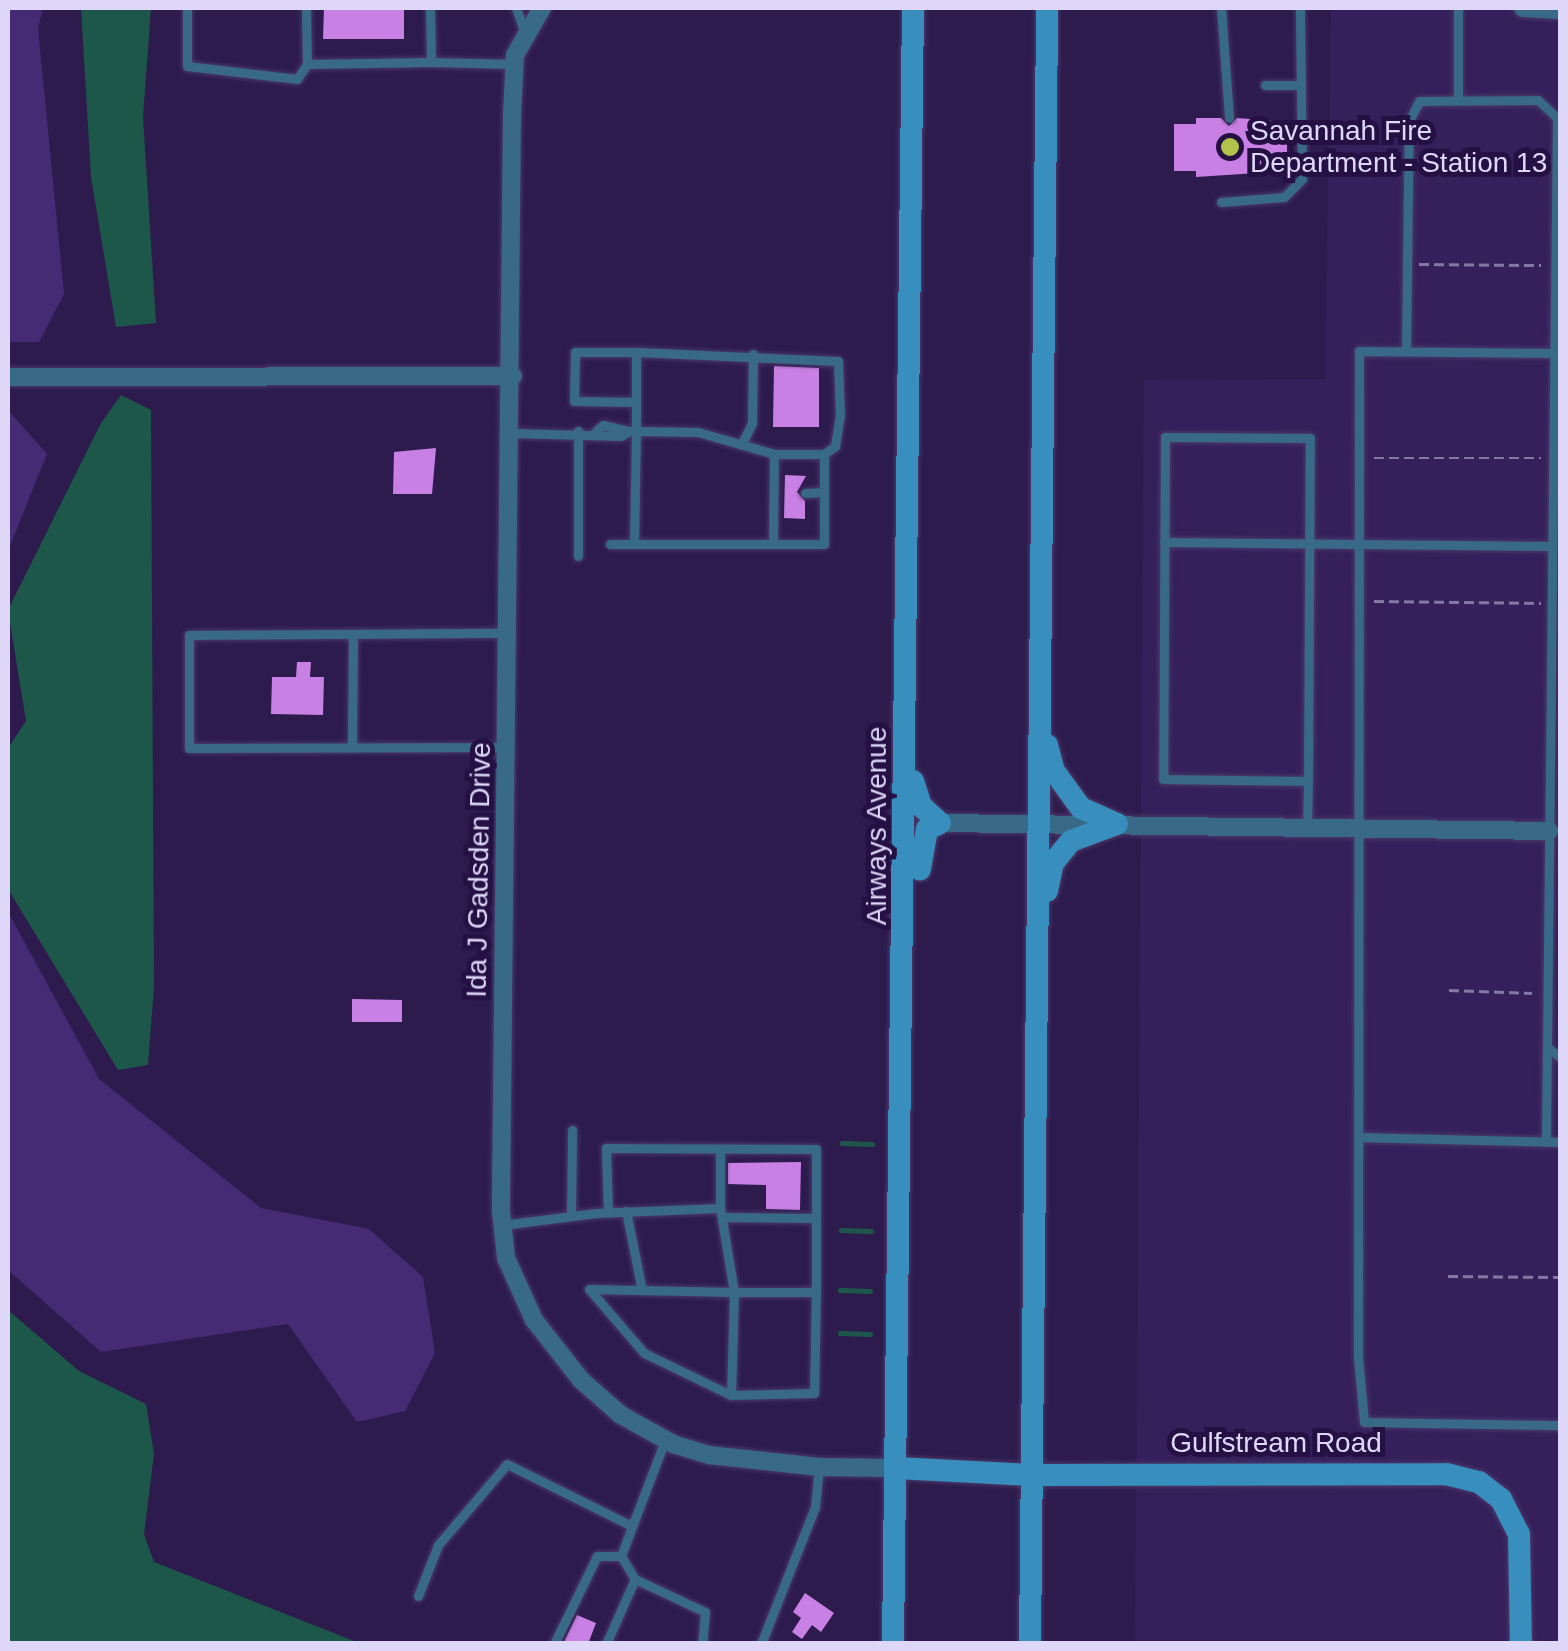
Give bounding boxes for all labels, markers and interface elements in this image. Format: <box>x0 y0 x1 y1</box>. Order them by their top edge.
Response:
place label: Savannah Fire Department - Station 13 <box>1250 114 1547 180</box>
marker: Savannah Fire Department - Station 13 <box>1219 136 1241 158</box>
street label: Airways Avenue <box>860 726 894 926</box>
street label: Ida J Gadsden Drive <box>460 742 498 998</box>
street label: Gulfstream Road <box>1170 1426 1382 1460</box>

